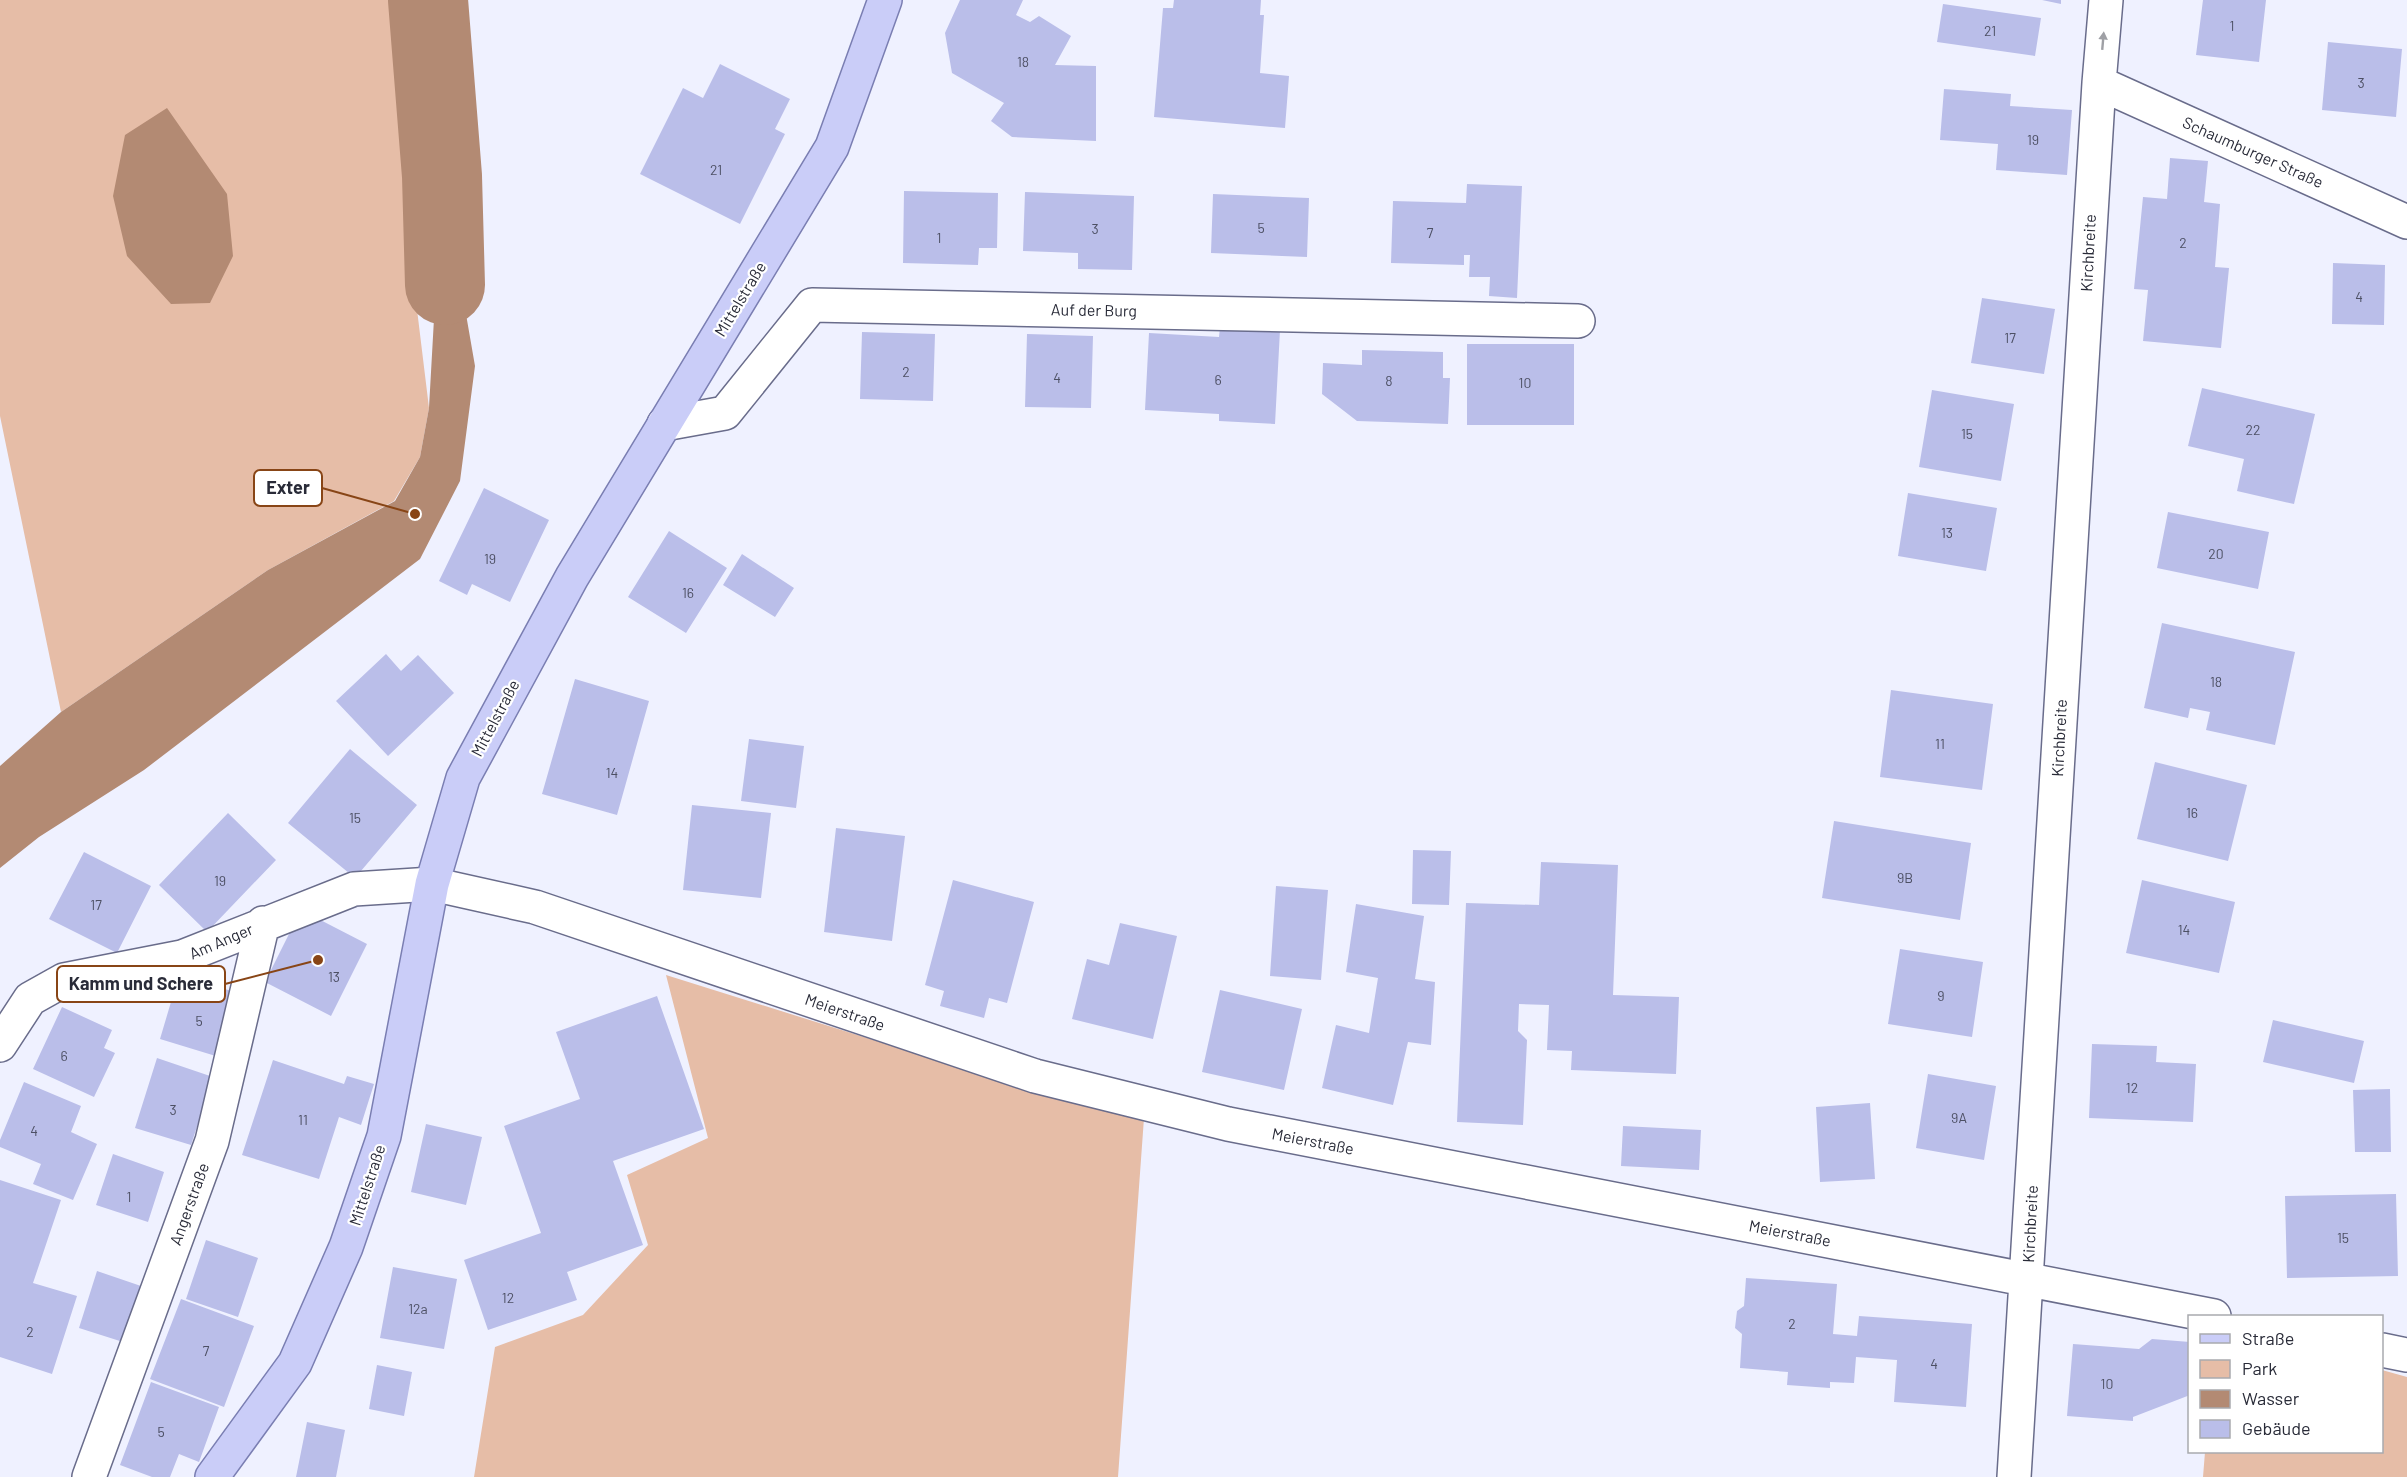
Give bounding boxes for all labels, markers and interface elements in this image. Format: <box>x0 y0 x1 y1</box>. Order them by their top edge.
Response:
house number: 1 <box>2230 17 2234 34</box>
house number: 21 <box>1984 22 1996 39</box>
one-way arrow <box>2098 32 2108 51</box>
house number: 18 <box>1017 53 1029 70</box>
house number: 3 <box>2357 74 2365 91</box>
street label: Schaumburger Straße <box>2180 112 2326 191</box>
house number: 19 <box>2027 131 2039 148</box>
house number: 21 <box>710 161 722 178</box>
street label: Kirchbreite <box>2076 214 2099 292</box>
house number: 5 <box>1257 219 1265 236</box>
house number: 3 <box>1091 220 1099 237</box>
house number: 7 <box>1427 224 1434 241</box>
house number: 1 <box>937 229 941 246</box>
house number: 2 <box>2179 234 2187 251</box>
street label: Mittelstraße <box>710 258 769 340</box>
house number: 4 <box>2355 288 2363 305</box>
street label: Auf der Burg <box>1051 299 1137 320</box>
house number: 17 <box>2004 329 2016 346</box>
house number: 2 <box>902 363 910 380</box>
house number: 4 <box>1053 369 1061 386</box>
house number: 6 <box>1214 371 1222 388</box>
house number: 8 <box>1385 372 1393 389</box>
house number: 10 <box>1519 374 1531 391</box>
house number: 22 <box>2245 421 2261 438</box>
house number: 15 <box>1961 425 1973 442</box>
callout: Exter <box>254 470 322 506</box>
text: Exter <box>266 476 310 498</box>
house number: 13 <box>1941 524 1953 541</box>
house number: 20 <box>2208 545 2224 562</box>
house number: 19 <box>484 550 496 567</box>
house number: 16 <box>682 584 694 601</box>
house number: 18 <box>2210 673 2222 690</box>
street label: Mittelstraße <box>466 676 523 759</box>
street label: Kirchbreite <box>2047 699 2070 777</box>
house number: 11 <box>1935 735 1945 752</box>
house number: 14 <box>606 764 618 781</box>
house number: 16 <box>2186 804 2198 821</box>
house number: 15 <box>349 809 361 826</box>
house number: 9B <box>1897 869 1913 886</box>
house number: 19 <box>214 872 226 889</box>
house number: 17 <box>90 896 102 913</box>
street label: Am Anger <box>186 919 256 962</box>
house number: 14 <box>2178 921 2190 938</box>
callout: Kamm und Schere <box>57 966 225 1002</box>
house number: 13 <box>328 968 340 985</box>
text: Kamm und Schere <box>69 972 213 994</box>
house number: 9 <box>1937 987 1945 1004</box>
street label: Meierstraße <box>803 989 888 1034</box>
house number: 5 <box>195 1012 203 1029</box>
house number: 6 <box>60 1047 68 1064</box>
house number: 12 <box>2126 1079 2138 1096</box>
house number: 3 <box>169 1101 177 1118</box>
house number: 9A <box>1951 1109 1967 1126</box>
house number: 11 <box>298 1111 308 1128</box>
house number: 4 <box>30 1122 38 1139</box>
street label: Meierstraße <box>1270 1123 1356 1158</box>
street label: Mittelstraße <box>345 1142 389 1228</box>
street label: Angerstraße <box>165 1160 212 1248</box>
street label: Kirchbreite <box>2018 1185 2041 1263</box>
house number: 1 <box>127 1188 131 1205</box>
street label: Meierstraße <box>1747 1215 1833 1250</box>
house number: 15 <box>2337 1229 2349 1246</box>
house number: 12 <box>502 1289 514 1306</box>
house number: 12a <box>408 1300 428 1317</box>
house number: 2 <box>1788 1315 1796 1332</box>
legend <box>2188 1315 2383 1453</box>
house number: 2 <box>26 1323 34 1340</box>
text: Straße <box>2242 1327 2294 1349</box>
house number: 7 <box>203 1342 210 1359</box>
house number: 4 <box>1930 1355 1938 1372</box>
text: Park <box>2242 1357 2277 1379</box>
house number: 10 <box>2101 1375 2113 1392</box>
text: Wasser <box>2242 1387 2300 1409</box>
text: Gebäude <box>2242 1417 2311 1439</box>
house number: 5 <box>157 1423 165 1440</box>

